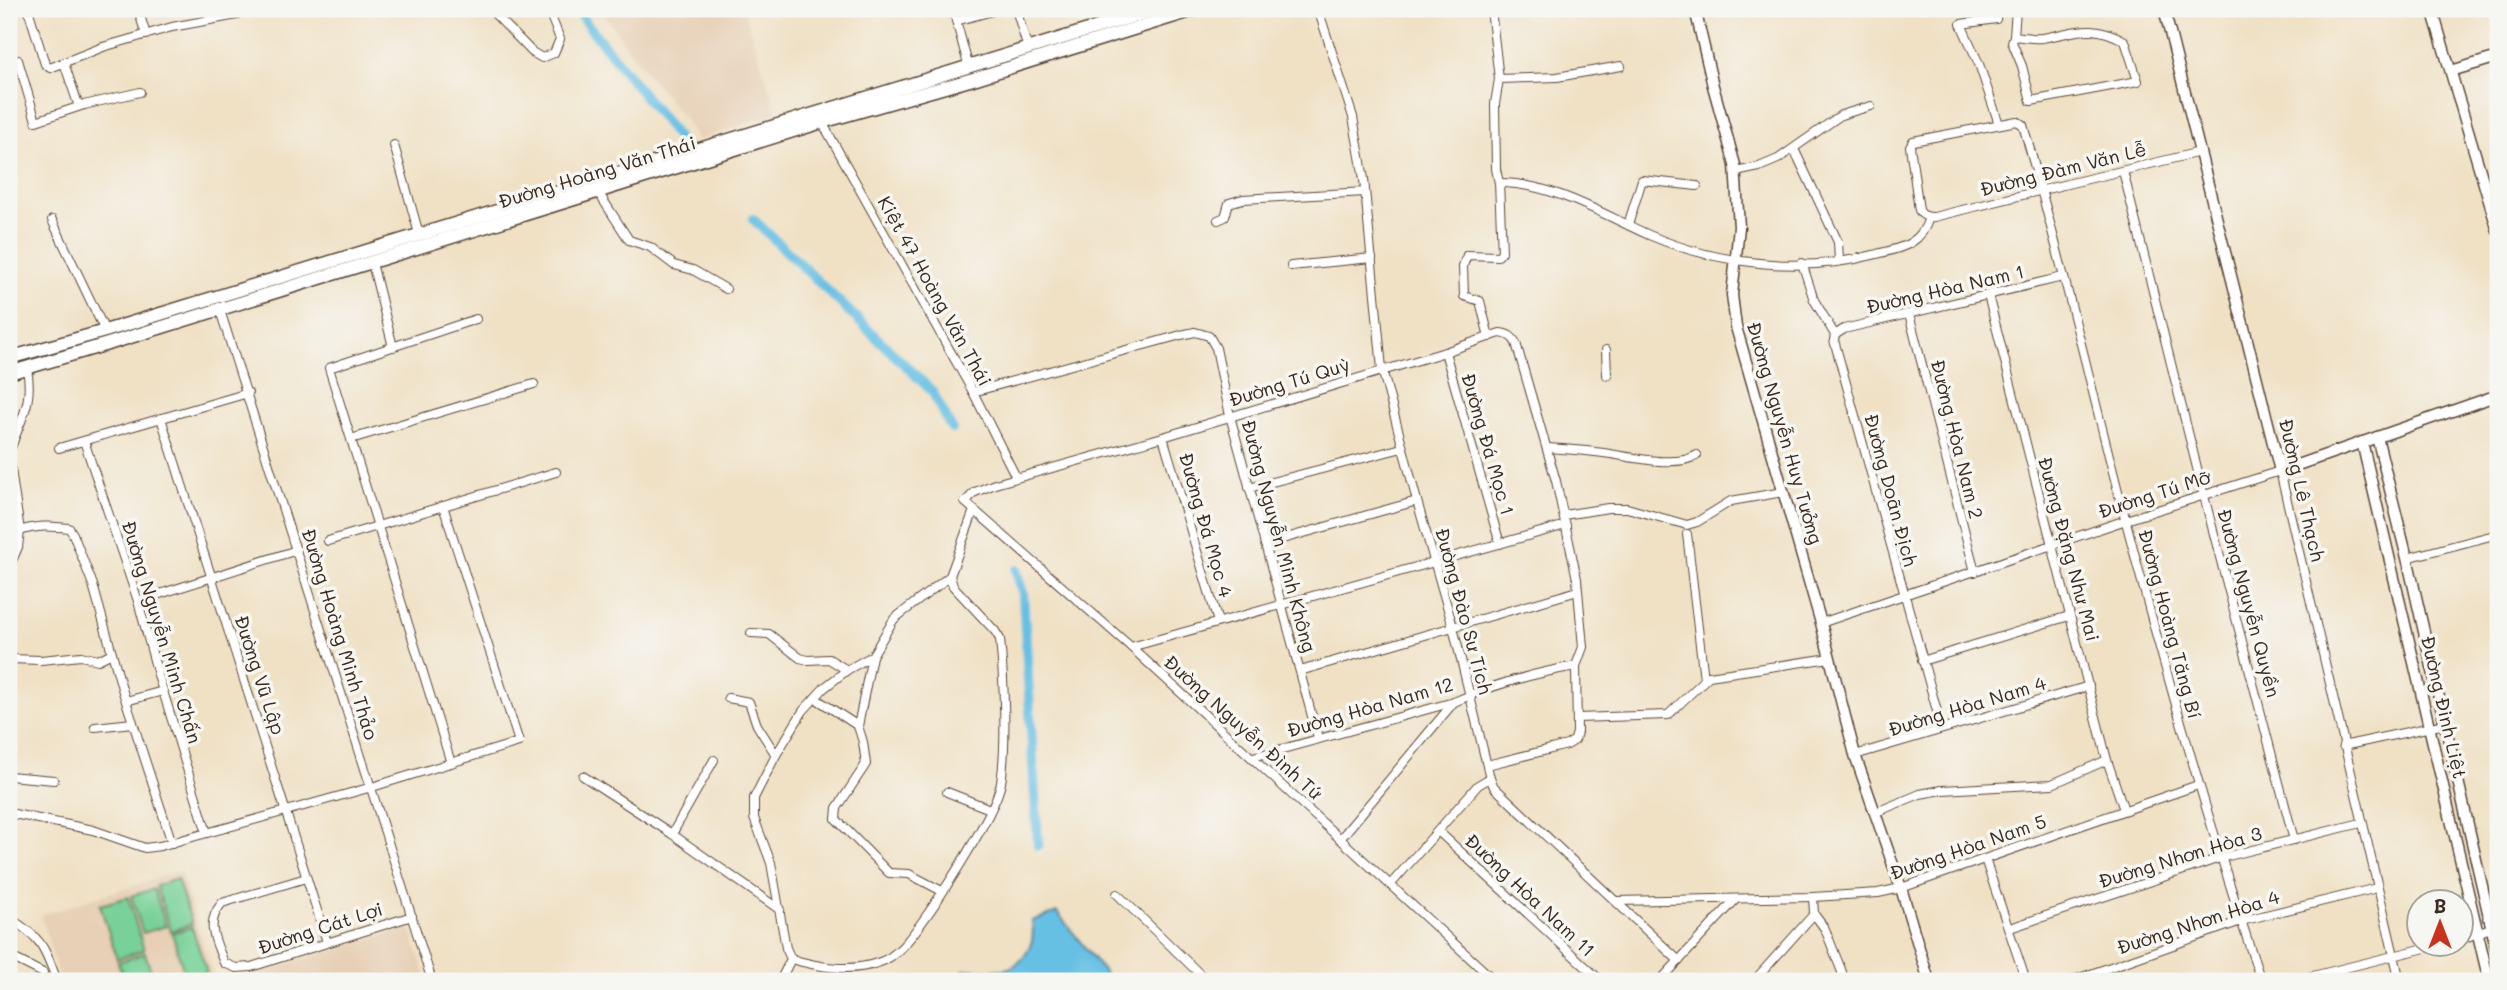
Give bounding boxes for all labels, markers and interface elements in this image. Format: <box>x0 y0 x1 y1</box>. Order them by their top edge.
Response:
street label: Đường Hoàng Văn Thái <box>495 130 699 213</box>
street label: Đường Đàm Văn Lễ <box>1977 136 2149 201</box>
street label: Kiệt 47 Hoàng Văn Thái <box>873 191 998 390</box>
street label: Đường Hòa Nam 1 <box>1863 258 2026 319</box>
street label: Đường Nguyễn Huy Tưởng <box>1742 319 1829 547</box>
street label: Đường Tú Quỳ <box>1225 351 1352 412</box>
street label: Đường Hòa Nam 2 <box>1926 357 1989 521</box>
street label: Đường Đá Mọc 1 <box>1456 370 1521 518</box>
street label: Đường Doãn Địch <box>1859 411 1924 569</box>
street label: Đường Lê Thạch <box>2274 416 2331 564</box>
street label: Đường Nguyễn Minh Không <box>1236 417 1323 655</box>
street label: Đường Đá Mọc 4 <box>1174 450 1239 600</box>
street label: Đường Đặng Như Mai <box>2033 454 2106 644</box>
street label: Đường Tú Mỡ <box>2095 463 2215 523</box>
street label: Đường Nguyễn Quyền <box>2212 506 2287 700</box>
street label: Đường Nguyễn Minh Chấn <box>117 517 208 746</box>
street label: Đường Hoàng Minh Thảo <box>296 525 385 743</box>
street label: Đường Đào Sư Tích <box>1430 525 1499 697</box>
street label: Đường Hoàng Tăng Bí <box>2133 526 2208 721</box>
street label: Đường Vũ Lập <box>229 612 292 738</box>
street label: Đường Đinh Liệt <box>2416 633 2473 781</box>
street label: Đường Nguyễn Đình Tứ <box>1159 649 1328 805</box>
street label: Đường Hòa Nam 4 <box>1885 670 2049 741</box>
street label: Đường Hòa Nam 12 <box>1284 671 1456 742</box>
street label: Đường Hòa Nam 5 <box>1886 808 2049 885</box>
street label: Đường Nhơn Hòa 3 <box>2095 820 2265 893</box>
street label: Đường Hòa Nam 11 <box>1460 828 1601 962</box>
street label: Đường Nhơn Hòa 4 <box>2113 883 2282 960</box>
north arrow <box>2406 888 2476 958</box>
text: B <box>2434 893 2446 918</box>
street label: Đường Cát Lợi <box>254 896 385 959</box>

